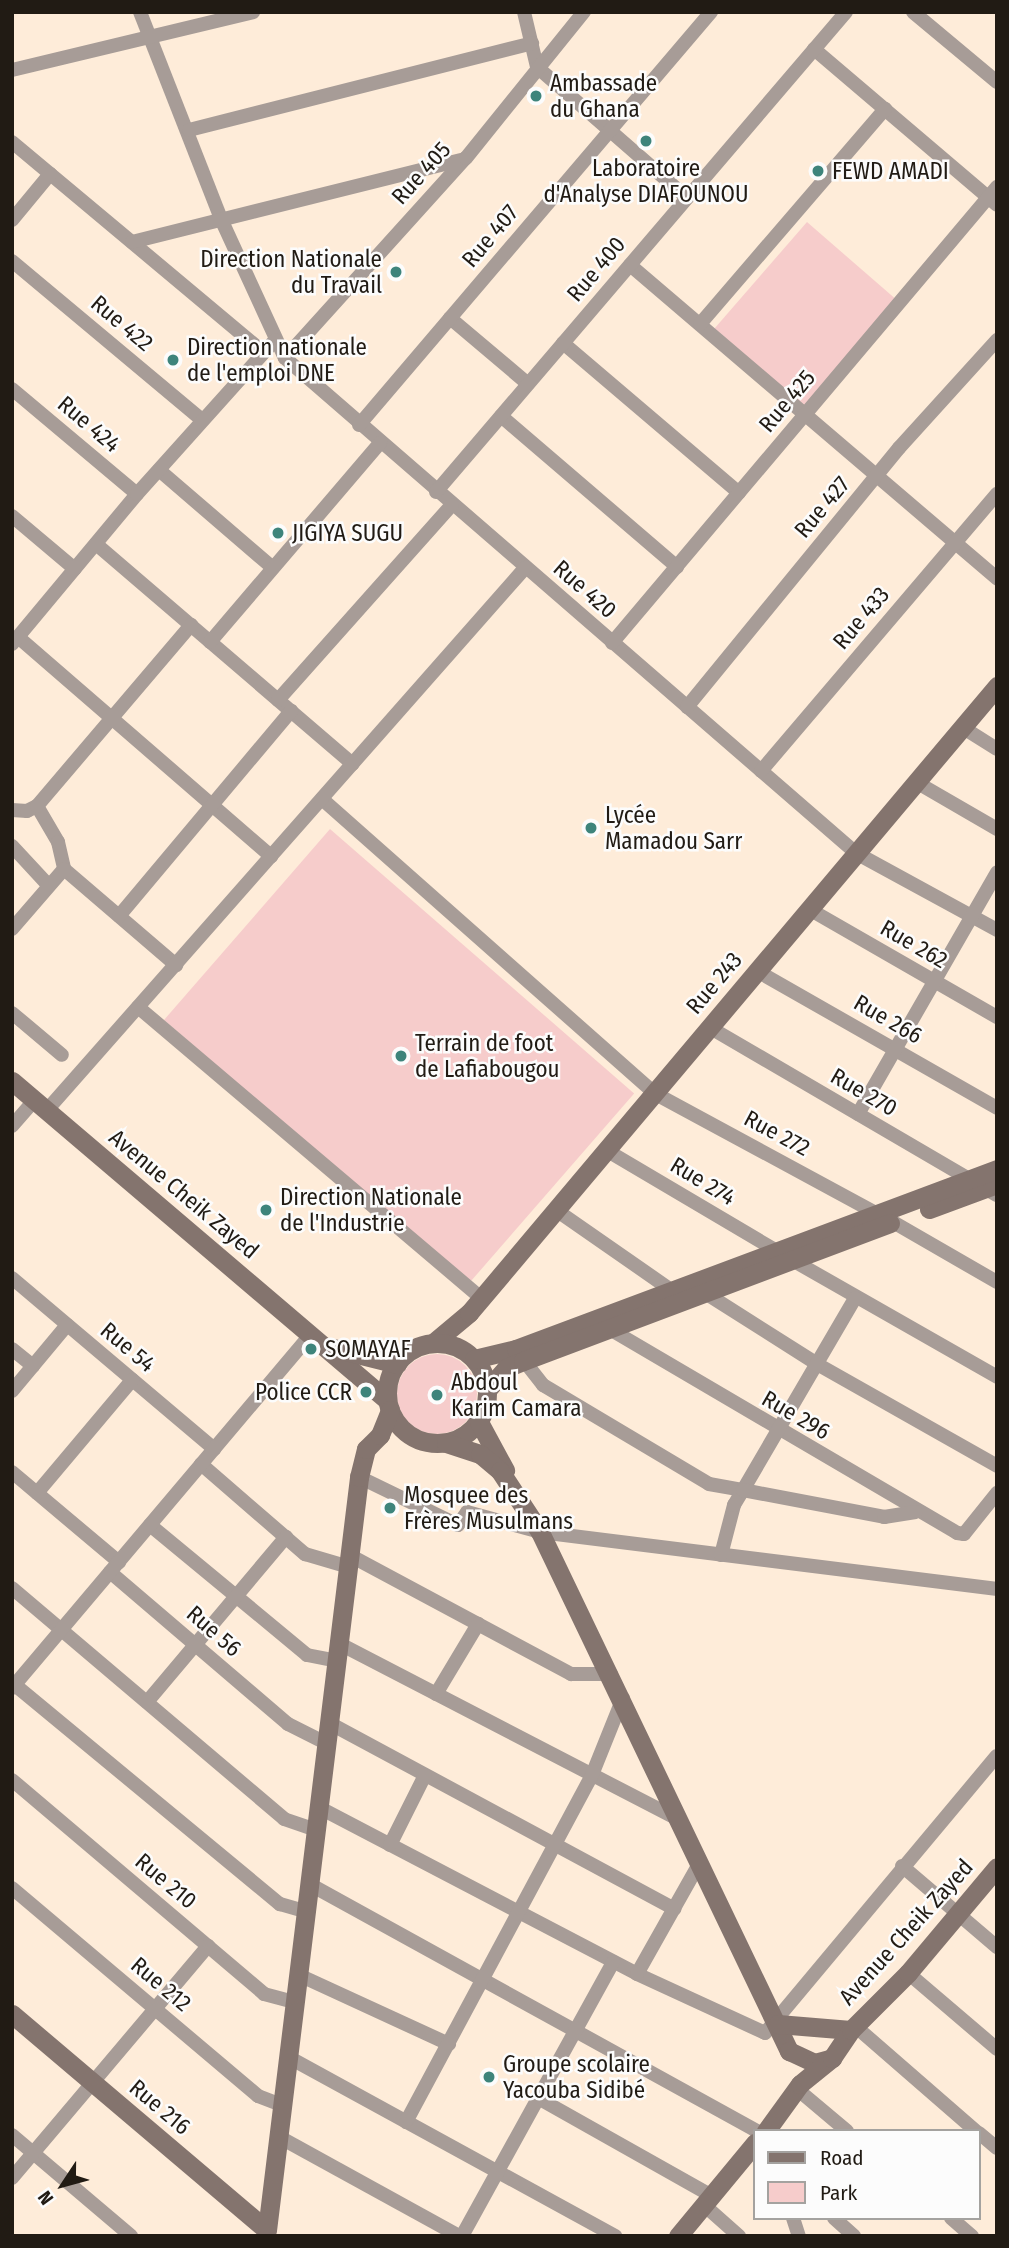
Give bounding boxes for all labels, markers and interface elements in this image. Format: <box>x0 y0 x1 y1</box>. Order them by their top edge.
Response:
place label: Ambassade du Ghana <box>550 69 657 123</box>
marker: Ambassade du Ghana <box>528 88 544 104</box>
marker: Laboratoire d'Analyse DIAFOUNOU <box>636 131 656 151</box>
street label: Rue 405 <box>386 136 456 210</box>
place label: Laboratoire d'Analyse DIAFOUNOU <box>543 154 749 208</box>
place label: FEWD AMADI <box>832 157 949 185</box>
marker: FEWD AMADI <box>810 163 826 179</box>
street label: Rue 407 <box>456 199 524 273</box>
street label: Rue 400 <box>561 231 631 307</box>
place label: Direction Nationale du Travail <box>200 245 382 299</box>
marker: Direction Nationale du Travail <box>388 264 404 280</box>
street label: Rue 422 <box>85 289 159 357</box>
place label: Direction nationale de l'emploi DNE <box>187 333 367 387</box>
marker: Direction nationale de l'emploi DNE <box>165 352 181 368</box>
street label: Rue 425 <box>753 364 821 438</box>
street label: Rue 424 <box>52 390 126 458</box>
street label: Rue 427 <box>788 471 856 543</box>
place label: JIGIYA SUGU <box>292 519 403 547</box>
marker: JIGIYA SUGU <box>270 525 286 541</box>
street label: Rue 420 <box>548 554 622 624</box>
street label: Rue 433 <box>827 581 895 655</box>
place label: Lycée Mamadou Sarr <box>605 801 742 855</box>
marker: Lycée Mamadou Sarr <box>583 820 599 836</box>
street label: Rue 262 <box>876 914 952 974</box>
street label: Rue 243 <box>680 946 748 1020</box>
street label: Rue 266 <box>849 988 927 1050</box>
place label: Terrain de foot de Lafiabougou <box>415 1029 560 1083</box>
marker: Terrain de foot de Lafiabougou <box>393 1048 409 1064</box>
street label: Rue 270 <box>826 1062 902 1122</box>
street label: Rue 272 <box>739 1104 815 1162</box>
street label: Avenue Cheik Zayed <box>104 1123 264 1265</box>
street label: Rue 274 <box>665 1151 741 1211</box>
place label: Direction Nationale de l'Industrie <box>280 1183 462 1237</box>
marker: Direction Nationale de l'Industrie <box>258 1202 274 1218</box>
street label: Rue 54 <box>95 1316 161 1378</box>
place label: SOMAYAF <box>325 1335 411 1363</box>
marker: SOMAYAF <box>303 1341 319 1357</box>
place label: Abdoul Karim Camara <box>451 1368 581 1422</box>
place label: Police CCR <box>255 1378 352 1406</box>
marker: Police CCR <box>358 1384 374 1400</box>
street label: Rue 296 <box>757 1385 835 1445</box>
marker: Abdoul Karim Camara <box>429 1387 445 1403</box>
place label: Mosquee des Frères Musulmans <box>404 1481 573 1535</box>
marker: Mosquee des Frères Musulmans <box>382 1500 398 1516</box>
street label: Rue 56 <box>181 1600 247 1662</box>
street label: Rue 210 <box>130 1847 202 1915</box>
street label: Avenue Cheik Zayed <box>833 1853 979 2011</box>
street label: Rue 212 <box>125 1951 197 2017</box>
place label: Groupe scolaire Yacouba Sidibé <box>503 2050 650 2104</box>
marker: Groupe scolaire Yacouba Sidibé <box>481 2069 497 2085</box>
street label: Rue 216 <box>124 2073 196 2141</box>
legend <box>754 2129 981 2220</box>
text: Road <box>820 2145 864 2171</box>
north arrow <box>28 2150 98 2220</box>
text: Park <box>820 2180 857 2206</box>
text: N <box>33 2186 58 2209</box>

